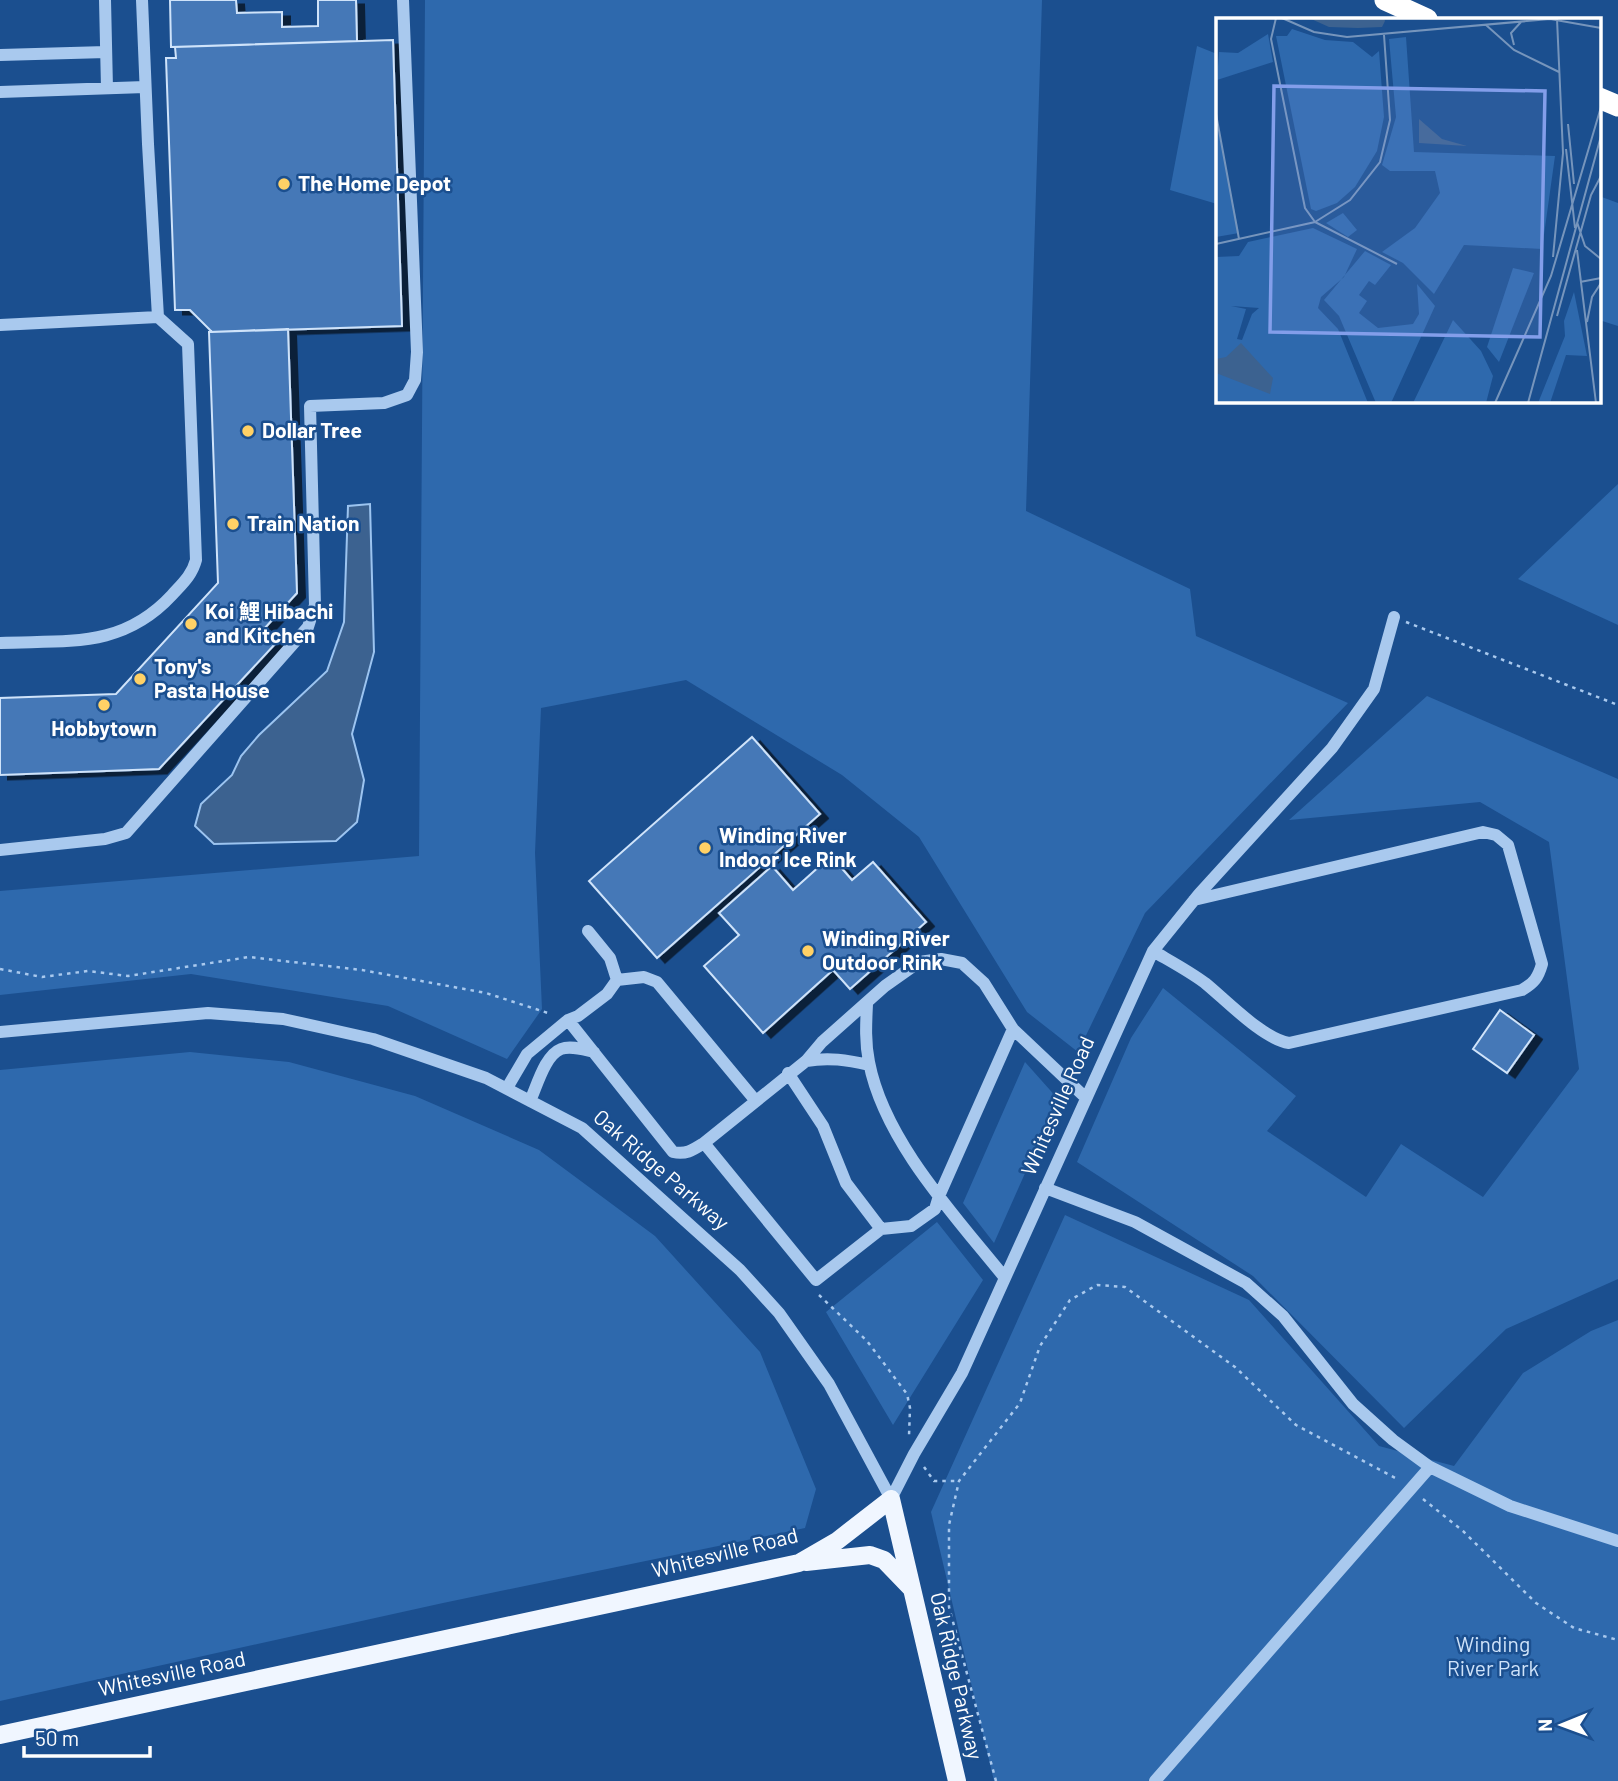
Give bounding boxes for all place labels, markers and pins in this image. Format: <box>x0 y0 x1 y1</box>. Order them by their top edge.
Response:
place label: The Home Depot <box>298 170 451 195</box>
marker: The Home Depot <box>276 176 292 192</box>
place label: Dollar Tree <box>262 417 362 442</box>
marker: Dollar Tree <box>240 423 256 439</box>
place label: Train Nation <box>247 510 359 535</box>
marker: Train Nation <box>225 516 241 532</box>
place label: Koi 鯉 Hibachi and Kitchen <box>205 598 333 647</box>
marker: Koi 鯉 Hibachi and Kitchen <box>183 616 199 632</box>
place label: Tony's Pasta House <box>154 653 270 702</box>
marker: Tony's Pasta House <box>132 671 148 687</box>
marker: Hobbytown <box>96 697 112 713</box>
place label: Hobbytown <box>51 715 157 740</box>
place label: Winding River Indoor Ice Rink <box>719 822 857 871</box>
marker: Winding River Indoor Ice Rink <box>697 840 713 856</box>
place label: Winding River Outdoor Rink <box>822 925 950 974</box>
marker: Winding River Outdoor Rink <box>800 943 816 959</box>

